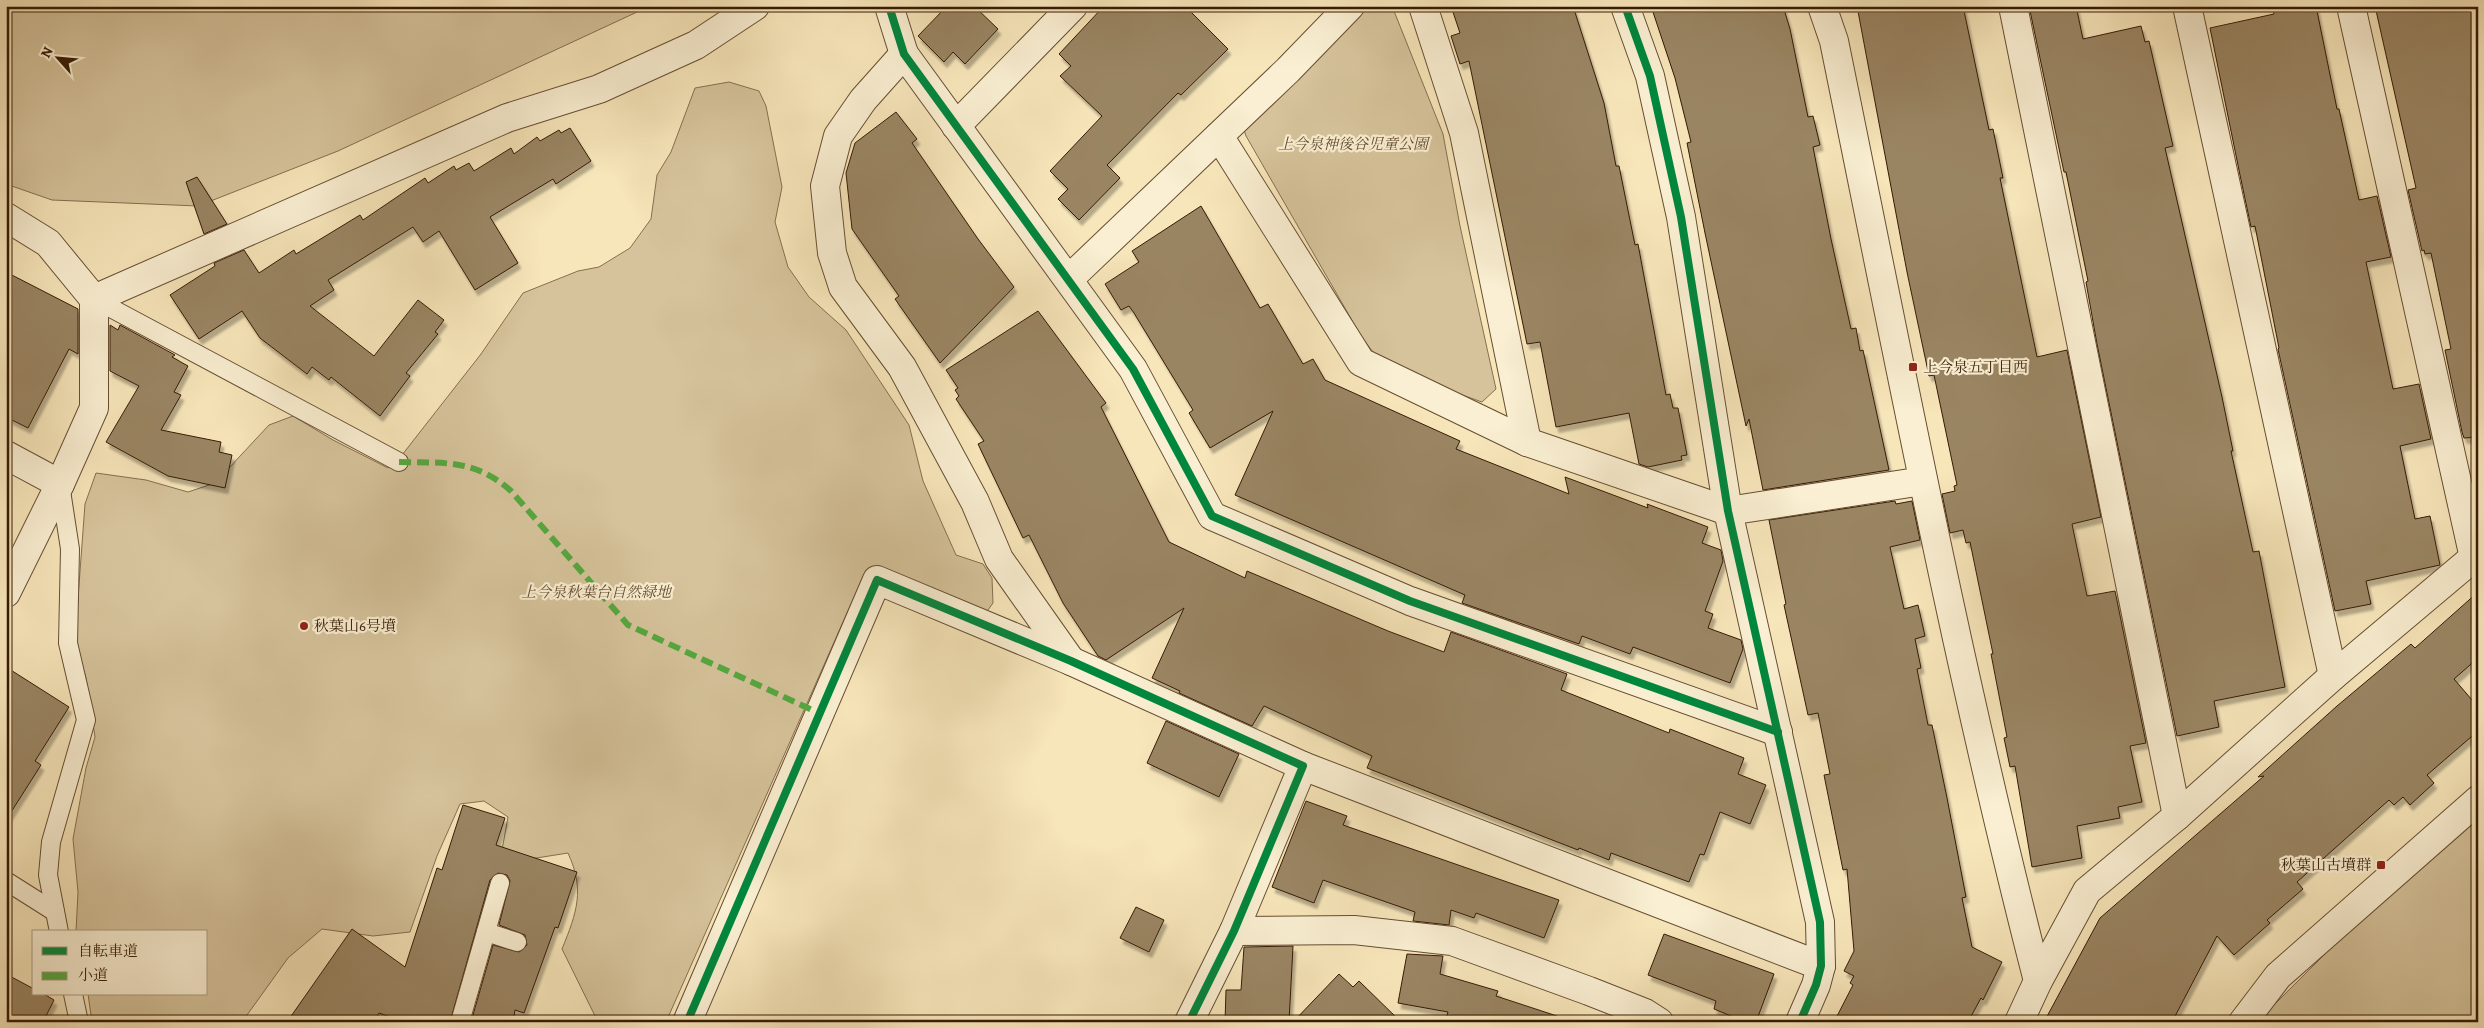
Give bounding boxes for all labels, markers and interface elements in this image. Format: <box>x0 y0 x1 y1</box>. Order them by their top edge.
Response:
north arrow <box>32 32 82 82</box>
text: N <box>36 43 58 61</box>
park label: 上今泉神後谷児童公園 <box>1278 134 1431 154</box>
place label: 上今泉五丁目西 <box>1923 357 2028 377</box>
marker: 上今泉五丁目西 <box>1907 361 1919 373</box>
park label: 上今泉秋葉台自然緑地 <box>521 582 673 602</box>
place label: 秋葉山6号墳 <box>314 616 396 636</box>
marker: 秋葉山6号墳 <box>298 620 310 632</box>
place label: 秋葉山古墳群 <box>2281 855 2371 875</box>
marker: 秋葉山古墳群 <box>2375 859 2387 871</box>
legend <box>32 930 208 996</box>
text: 自転車道 <box>78 941 138 961</box>
text: 小道 <box>78 965 108 985</box>

